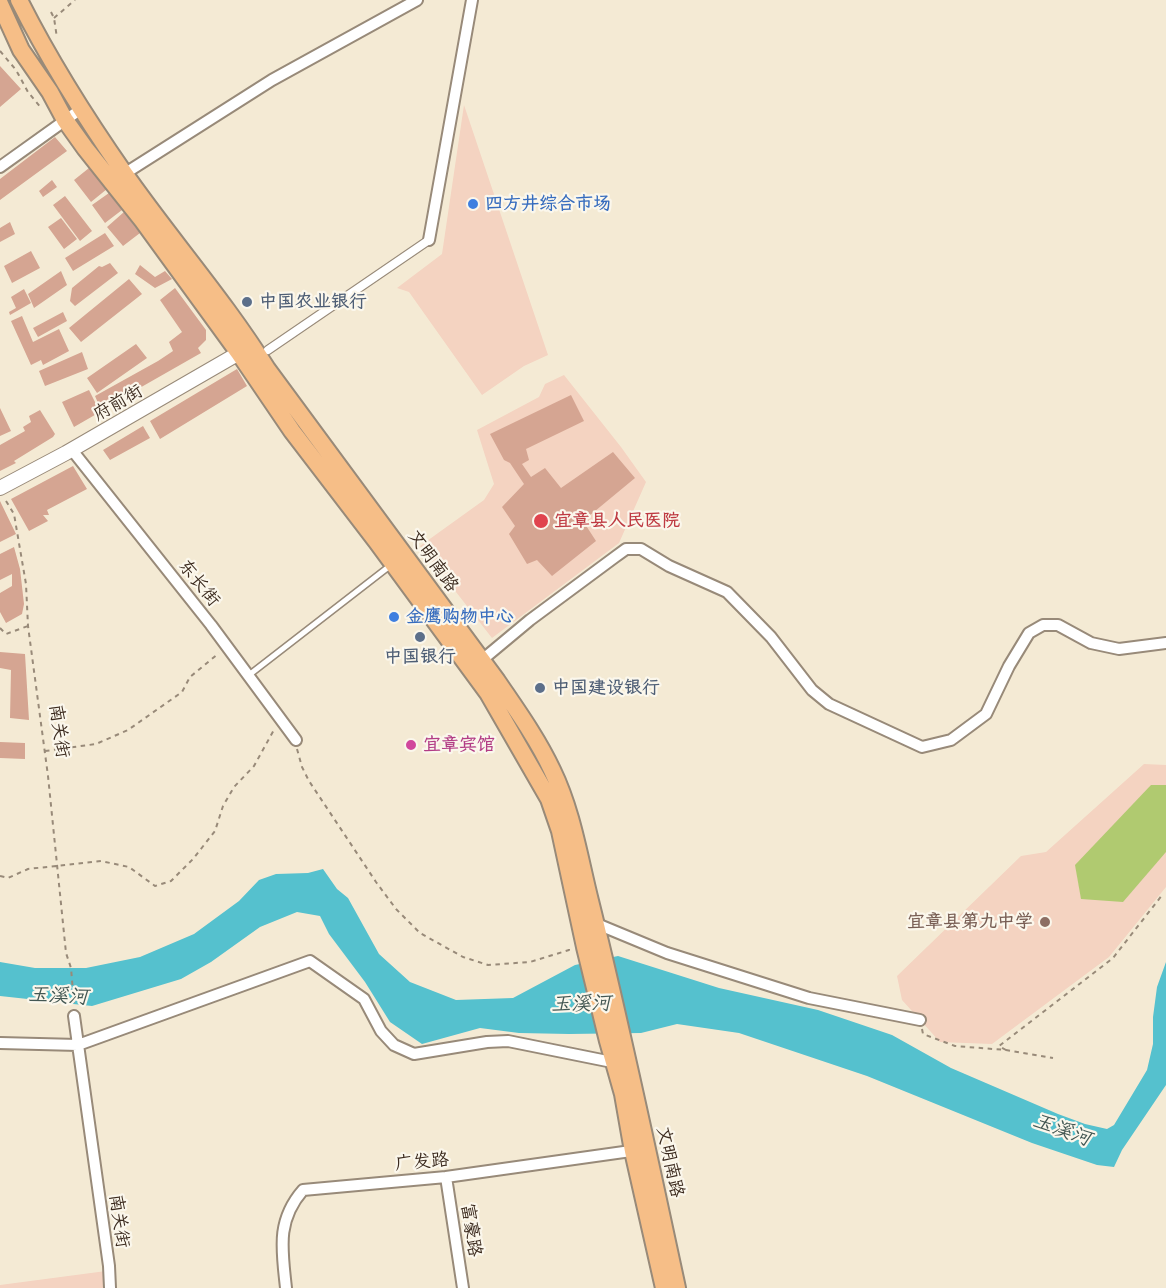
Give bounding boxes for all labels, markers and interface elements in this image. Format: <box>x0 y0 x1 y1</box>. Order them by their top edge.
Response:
place label: 四方井综合市场 <box>485 193 611 215</box>
marker: 四方井综合市场 <box>466 197 480 211</box>
place label: 中国农业银行 <box>259 291 367 313</box>
marker: 中国农业银行 <box>240 295 254 309</box>
street label: 府前街 <box>89 380 147 426</box>
place label: 宜章县人民医院 <box>554 510 680 532</box>
marker: 宜章县人民医院 <box>532 512 550 530</box>
street label: 文明南路 <box>403 526 463 596</box>
street label: 东长街 <box>174 555 224 611</box>
place label: 金鹰购物中心 <box>406 606 514 628</box>
marker: 金鹰购物中心 <box>387 610 401 624</box>
marker: 中国银行 <box>413 630 427 644</box>
place label: 中国银行 <box>384 646 456 668</box>
place label: 中国建设银行 <box>552 677 660 699</box>
marker: 中国建设银行 <box>533 681 547 695</box>
street label: 南关街 <box>45 703 73 759</box>
place label: 宜章宾馆 <box>423 734 495 756</box>
marker: 宜章宾馆 <box>404 738 418 752</box>
place label: 宜章县第九中学 <box>907 911 1033 933</box>
marker: 宜章县第九中学 <box>1038 915 1052 929</box>
water label: 玉溪河 <box>27 982 89 1010</box>
water label: 玉溪河 <box>551 991 611 1017</box>
water label: 玉溪河 <box>1030 1108 1094 1152</box>
street label: 文明南路 <box>652 1125 688 1199</box>
street label: 广发路 <box>394 1149 450 1175</box>
street label: 南关街 <box>105 1193 133 1249</box>
street label: 富豪路 <box>456 1202 486 1258</box>

